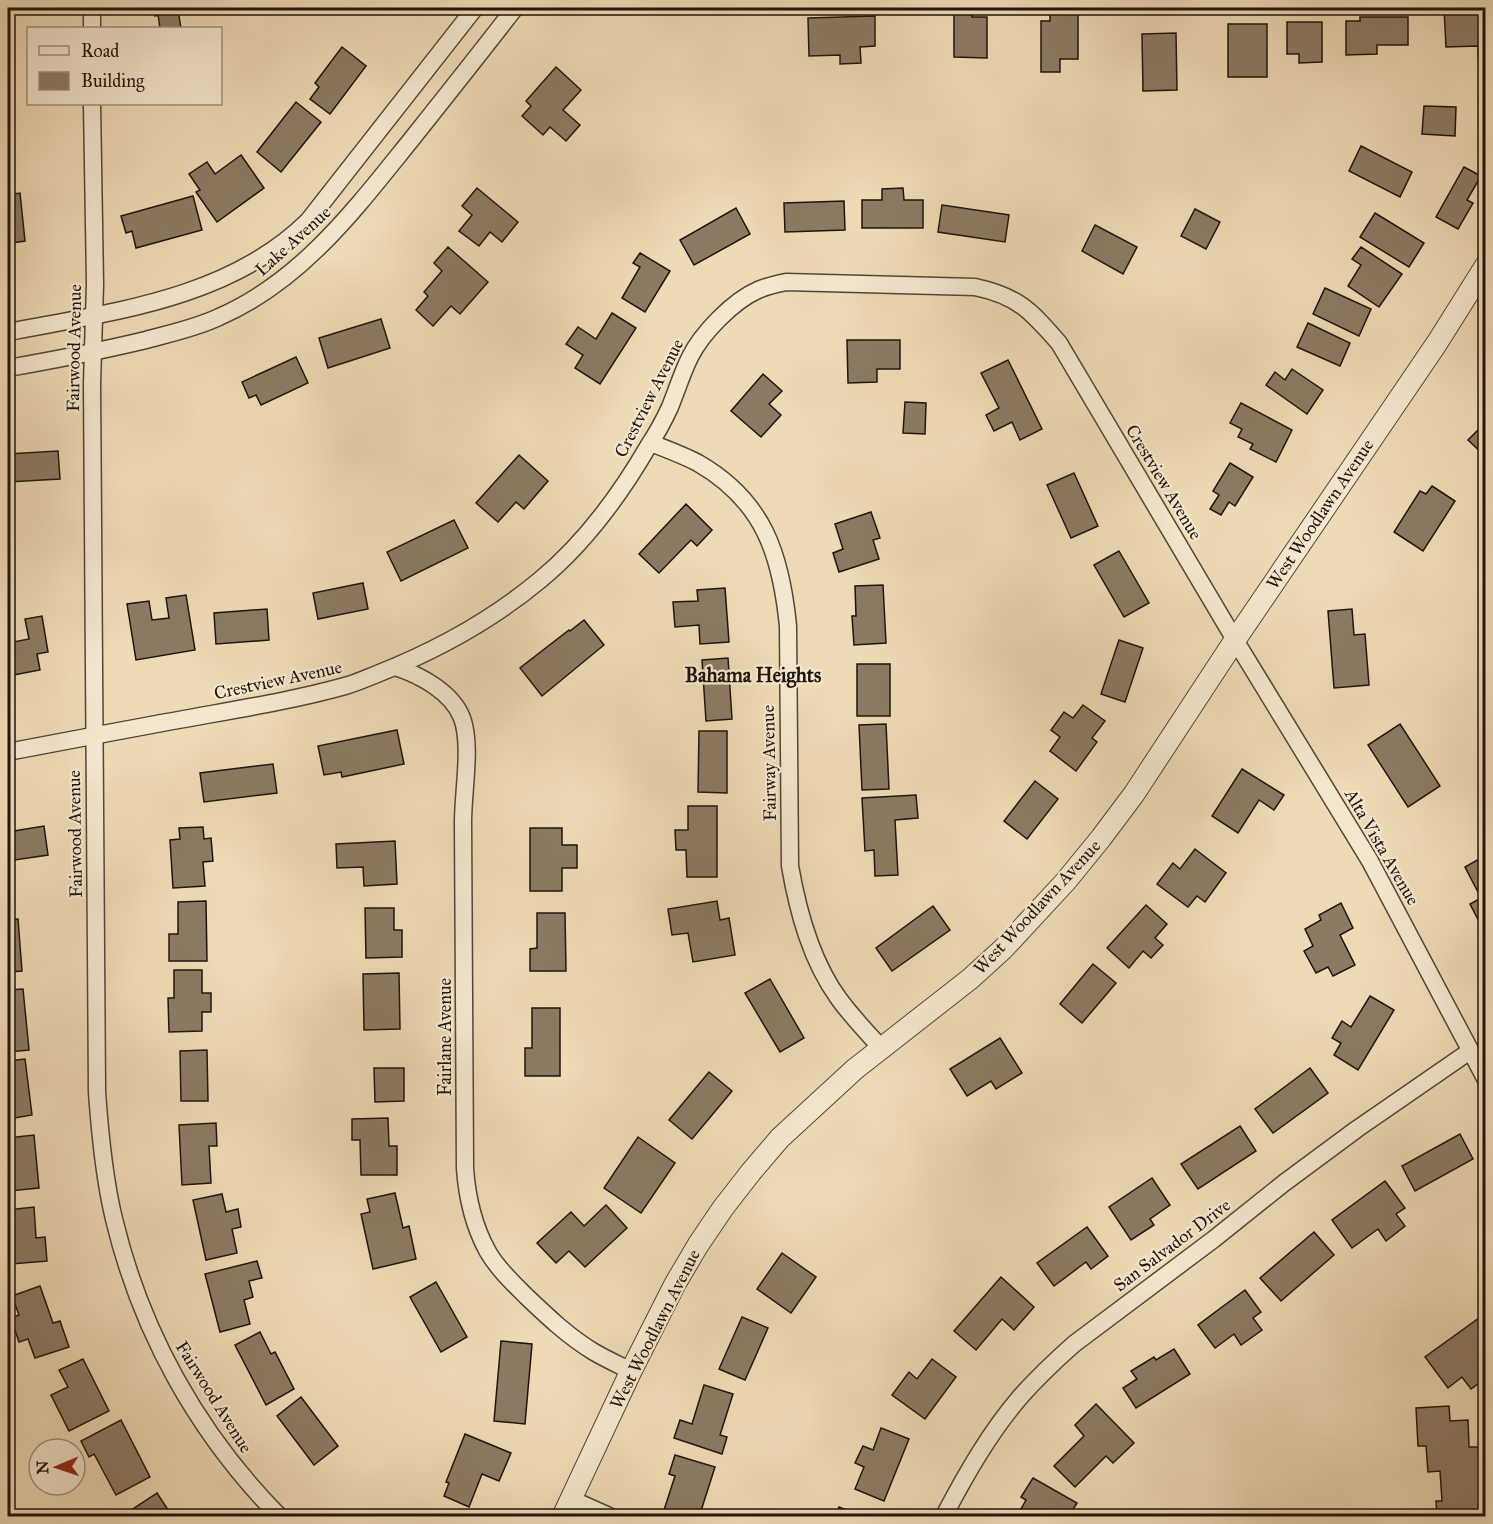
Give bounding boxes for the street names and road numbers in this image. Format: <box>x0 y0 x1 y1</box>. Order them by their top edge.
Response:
street label: Lake Avenue <box>251 201 335 281</box>
street label: Fairwood Avenue <box>62 284 86 412</box>
street label: Crestview Avenue <box>610 335 688 461</box>
street label: Crestview Avenue <box>1121 421 1207 543</box>
street label: West Woodlawn Avenue <box>1262 435 1378 593</box>
street label: Crestview Avenue <box>212 656 344 704</box>
street label: Fairway Avenue <box>757 705 781 821</box>
street label: Fairwood Avenue <box>63 770 87 898</box>
street label: Alta Vista Avenue <box>1339 784 1424 909</box>
street label: West Woodlawn Avenue <box>969 835 1105 979</box>
street label: Fairlane Avenue <box>434 978 456 1096</box>
street label: San Salvador Drive <box>1109 1194 1235 1296</box>
street label: West Woodlawn Avenue <box>605 1245 705 1413</box>
street label: Fairwood Avenue <box>171 1337 257 1457</box>

